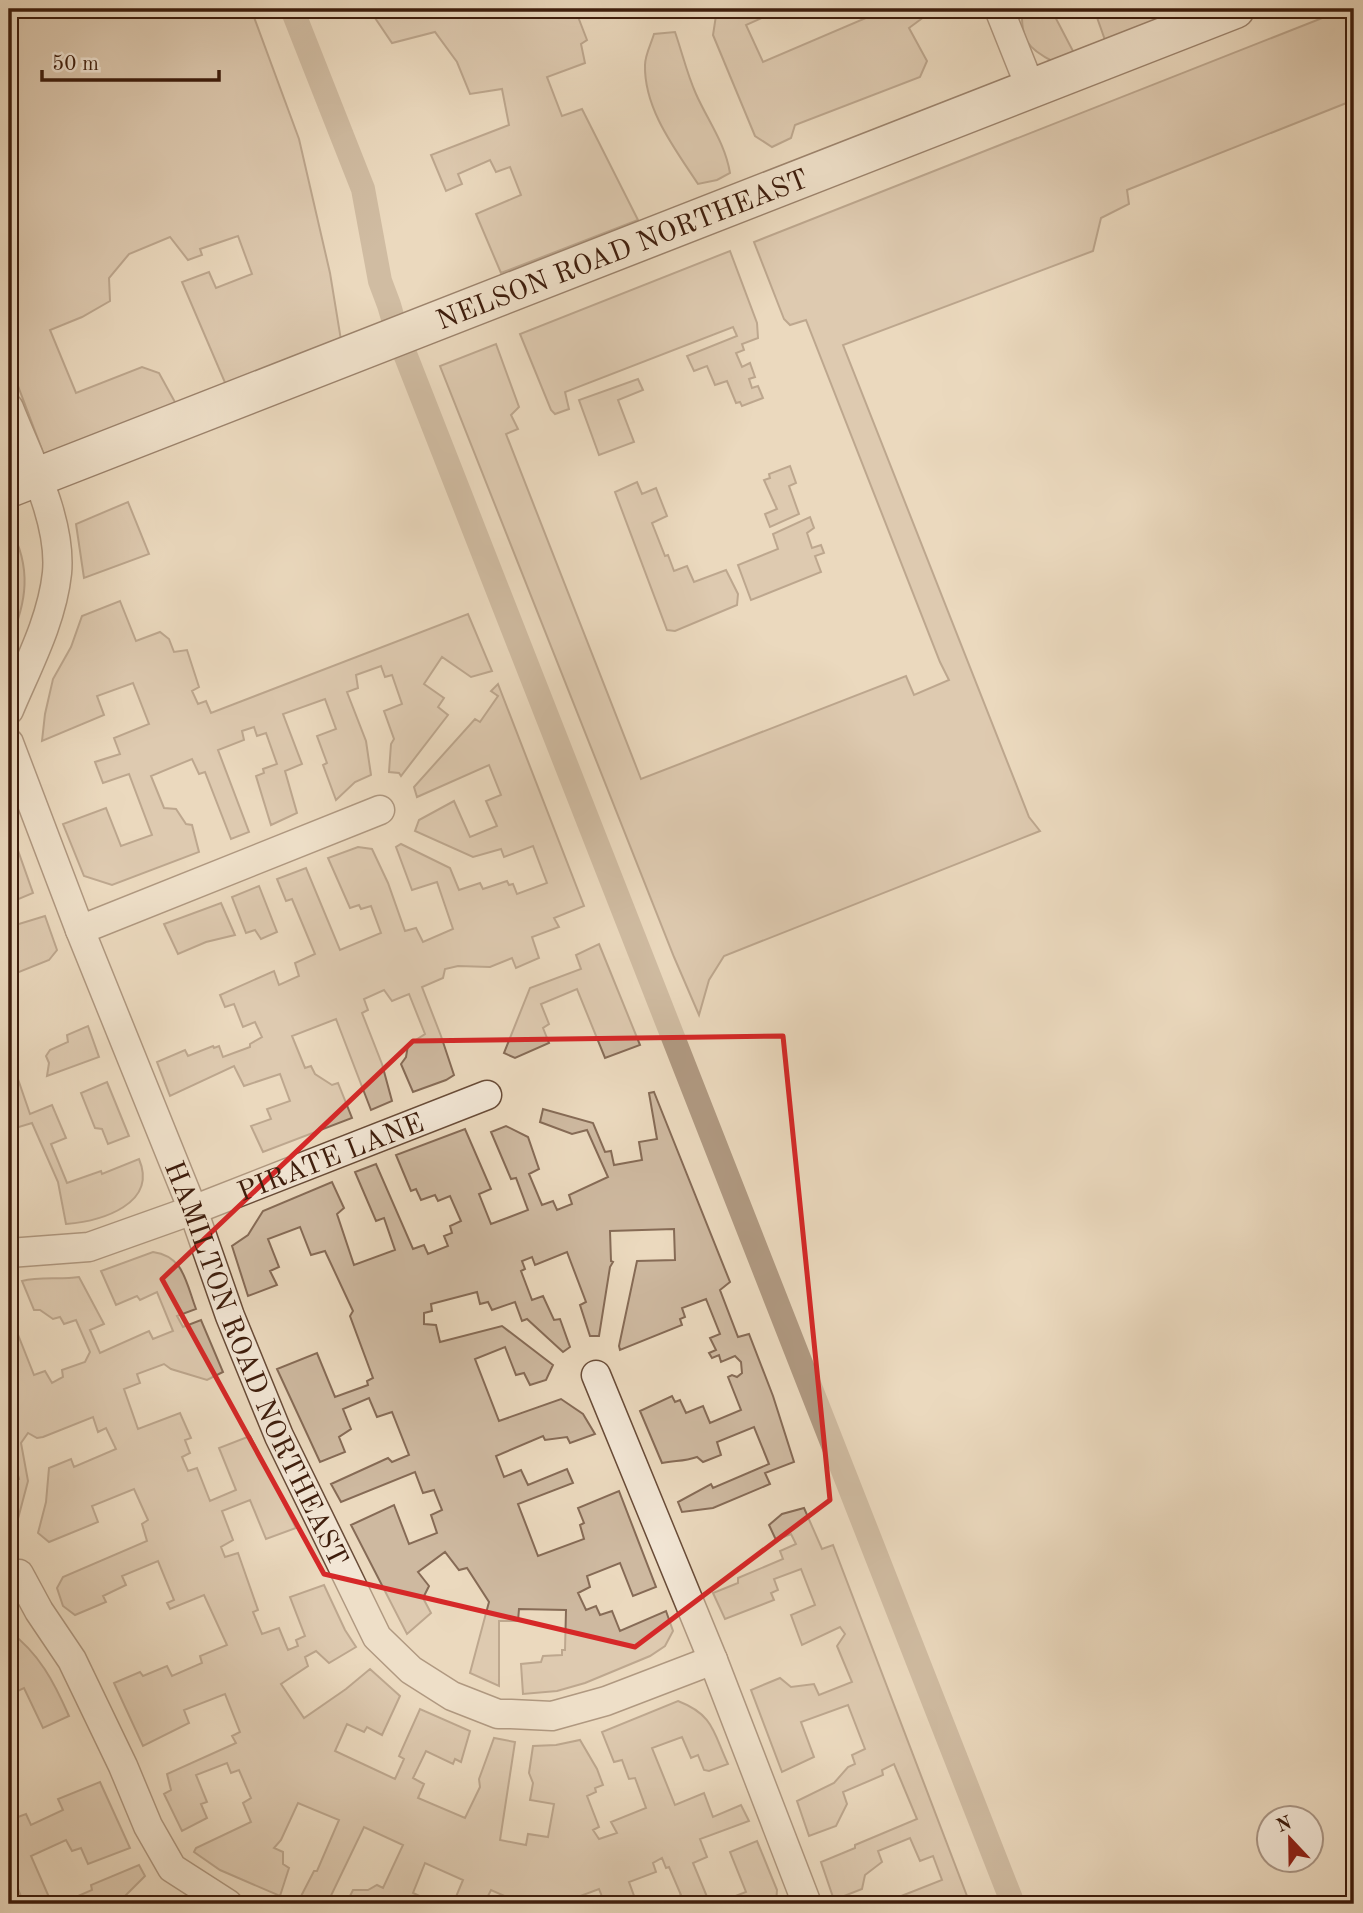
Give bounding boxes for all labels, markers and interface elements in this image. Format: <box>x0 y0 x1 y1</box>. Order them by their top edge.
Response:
scale bar <box>42 38 219 82</box>
text: 50 m <box>52 54 99 75</box>
street label: NELSON ROAD NORTHEAST <box>433 166 813 337</box>
street label: PIRATE LANE <box>234 1110 428 1208</box>
street label: HAMILTON ROAD NORTHEAST <box>158 1158 351 1571</box>
north arrow <box>1254 1804 1324 1874</box>
text: N <box>1274 1814 1295 1837</box>

